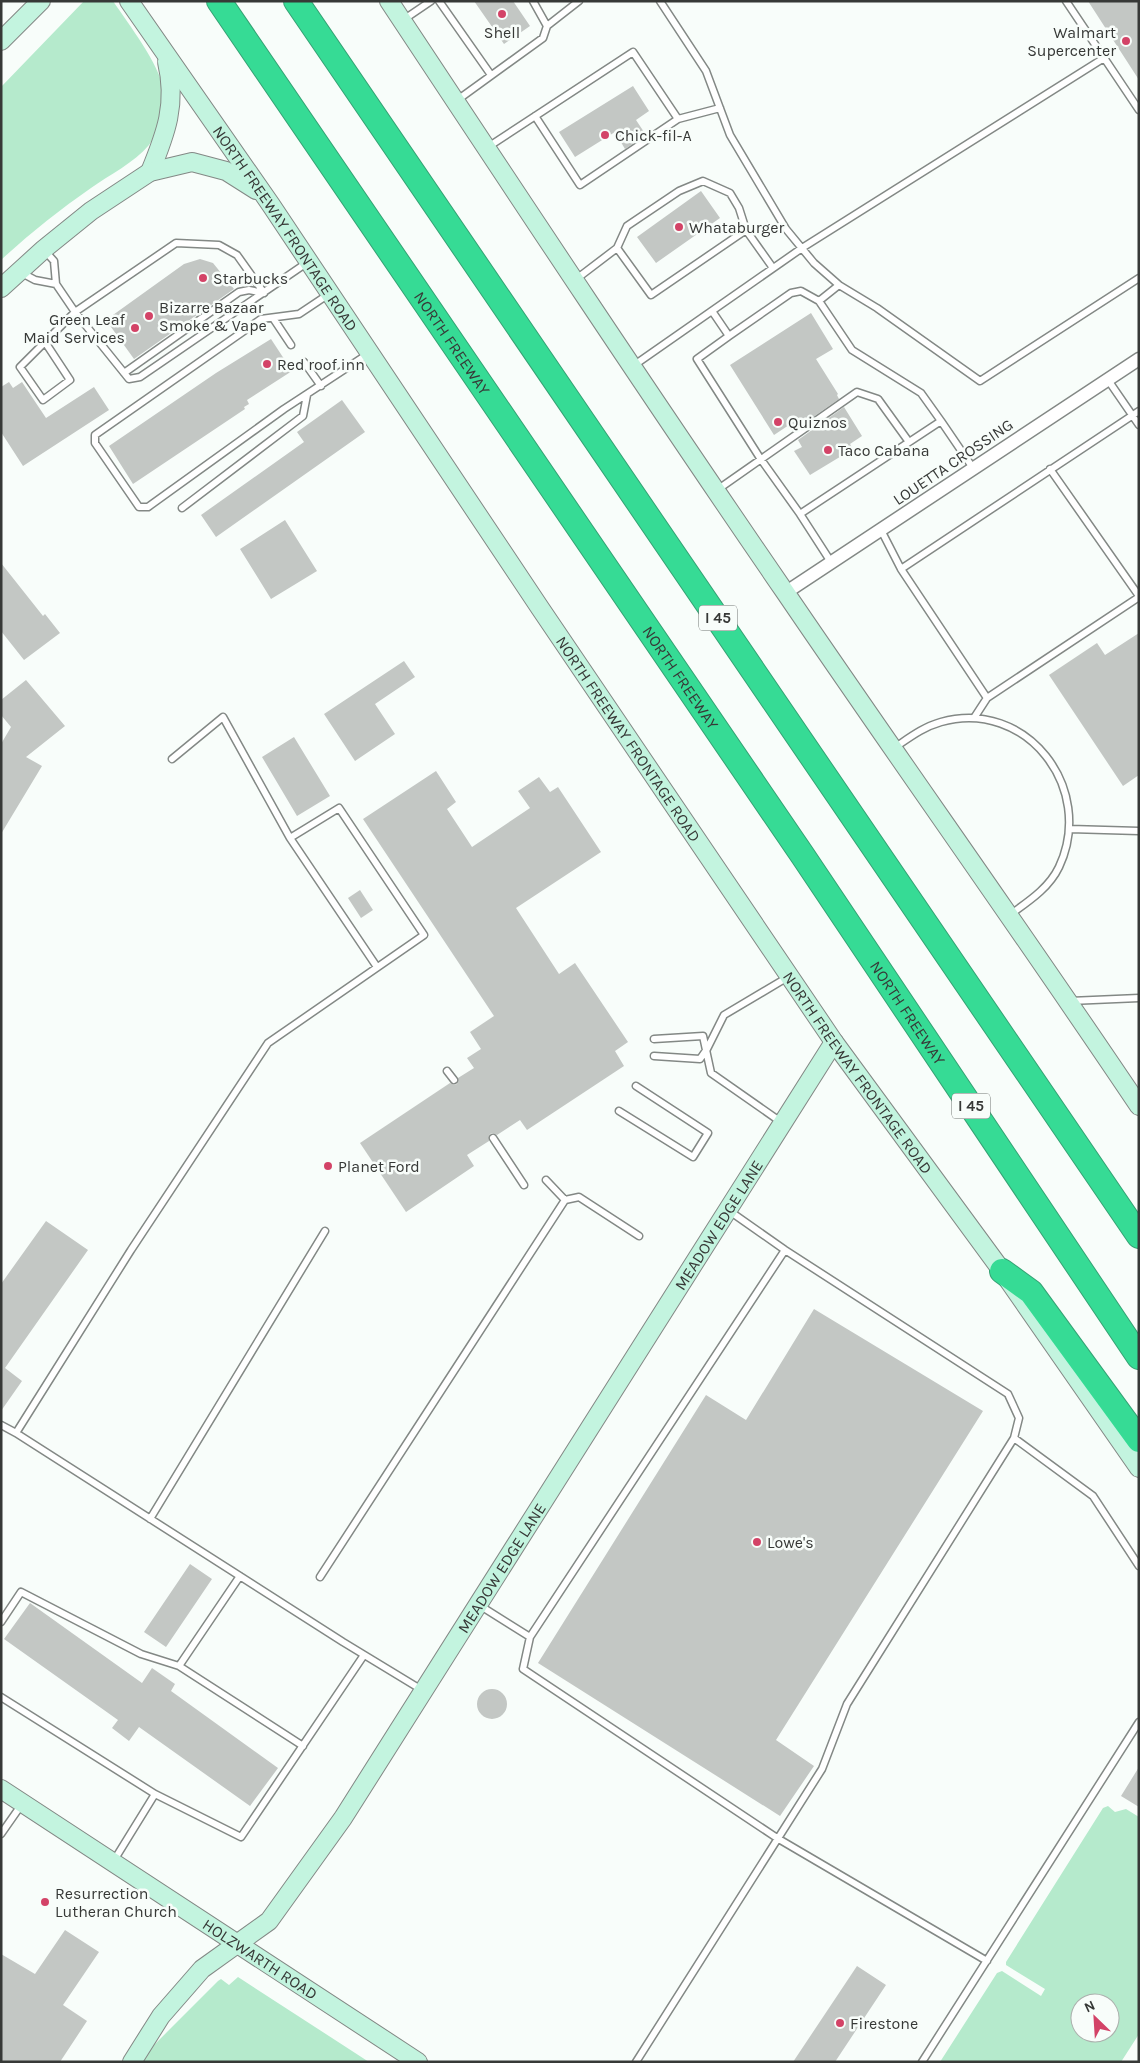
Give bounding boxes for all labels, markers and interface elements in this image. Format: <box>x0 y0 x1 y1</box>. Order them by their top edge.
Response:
marker: Shell <box>496 8 508 20</box>
place label: Shell <box>484 23 520 42</box>
place label: Walmart Supercenter <box>1027 23 1116 60</box>
marker: Walmart Supercenter <box>1120 35 1132 47</box>
street label: NORTH FREEWAY FRONTAGE ROAD <box>209 122 362 335</box>
place label: Chick-fil-A <box>615 126 692 145</box>
marker: Chick-fil-A <box>599 129 611 141</box>
place label: Whataburger <box>689 218 785 237</box>
marker: Whataburger <box>673 221 685 233</box>
place label: Starbucks <box>213 269 288 288</box>
marker: Starbucks <box>197 272 209 284</box>
street label: NORTH FREEWAY <box>410 287 495 398</box>
place label: Bizarre Bazaar Smoke & Vape <box>159 298 267 335</box>
place label: Green Leaf Maid Services <box>23 310 126 347</box>
marker: Bizarre Bazaar Smoke & Vape <box>143 310 155 322</box>
marker: Green Leaf Maid Services <box>129 322 141 334</box>
place label: Red roof inn <box>277 355 365 374</box>
marker: Red roof inn <box>261 358 273 370</box>
place label: Quiznos <box>788 413 847 432</box>
street label: LOUETTA CROSSING <box>889 415 1017 509</box>
marker: Quiznos <box>772 416 784 428</box>
place label: Taco Cabana <box>838 441 930 460</box>
marker: Taco Cabana <box>822 444 834 456</box>
road number: I 45 <box>699 606 737 630</box>
street label: NORTH FREEWAY <box>639 622 723 733</box>
street label: NORTH FREEWAY FRONTAGE ROAD <box>552 632 705 845</box>
street label: NORTH FREEWAY <box>866 957 950 1068</box>
street label: NORTH FREEWAY FRONTAGE ROAD <box>779 968 937 1177</box>
road number: I 45 <box>952 1094 990 1118</box>
street label: MEADOW EDGE LANE <box>670 1156 767 1293</box>
place label: Planet Ford <box>338 1157 420 1176</box>
marker: Planet Ford <box>322 1160 334 1172</box>
street label: MEADOW EDGE LANE <box>453 1499 549 1636</box>
place label: Lowe's <box>767 1533 814 1552</box>
marker: Lowe's <box>751 1536 763 1548</box>
place label: Resurrection Lutheran Church <box>55 1884 177 1921</box>
marker: Resurrection Lutheran Church <box>39 1896 51 1908</box>
street label: HOLZWARTH ROAD <box>199 1914 321 2003</box>
north arrow <box>1070 1993 1120 2043</box>
text: N <box>1082 1997 1098 2016</box>
place label: Firestone <box>850 2014 918 2033</box>
marker: Firestone <box>834 2017 846 2029</box>

